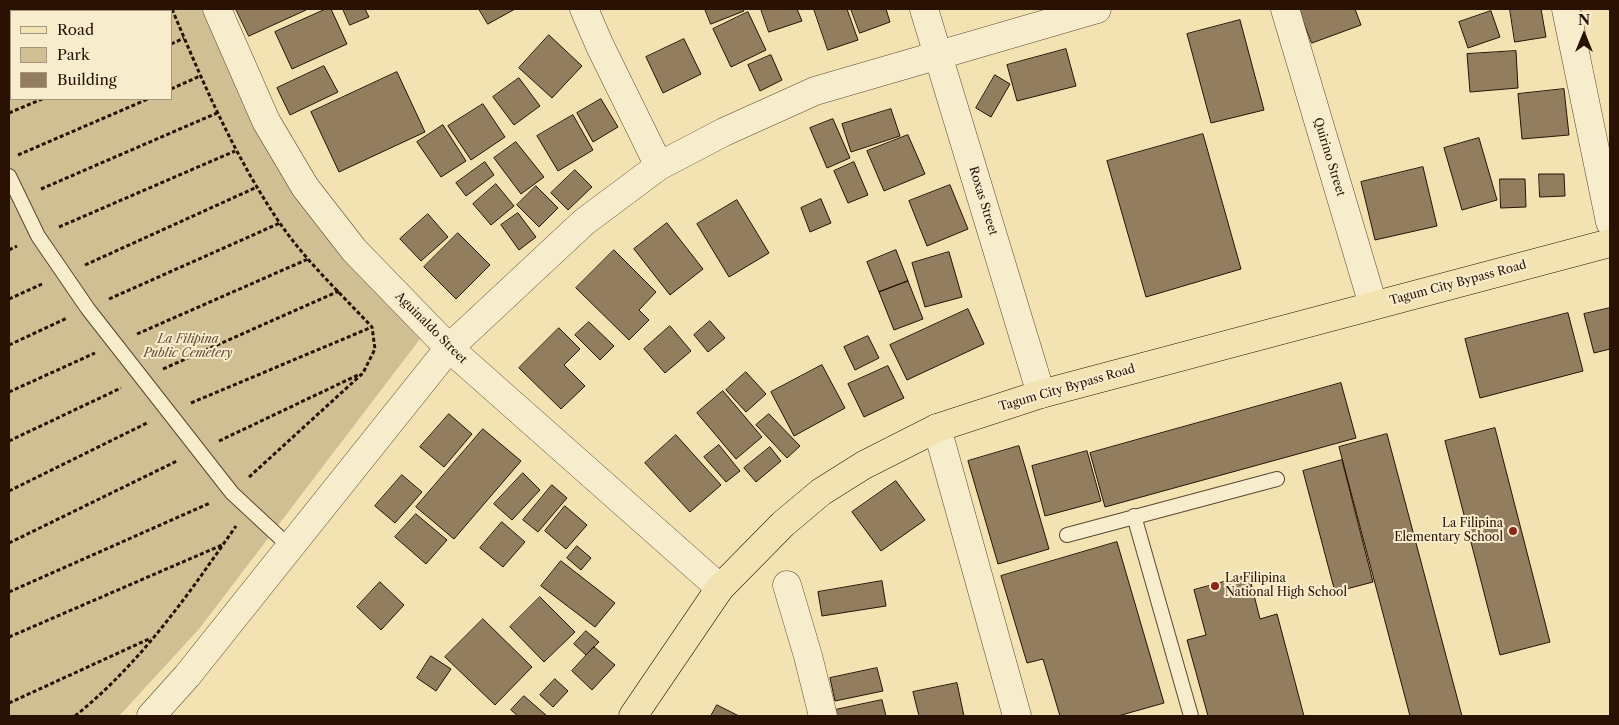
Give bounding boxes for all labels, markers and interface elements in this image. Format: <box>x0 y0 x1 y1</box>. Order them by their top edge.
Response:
legend <box>10 10 172 100</box>
north arrow <box>1559 10 1609 60</box>
text: N <box>1578 11 1590 29</box>
text: Road <box>57 20 94 39</box>
text: Park <box>57 45 90 64</box>
text: Building <box>57 70 117 89</box>
street label: Quirino Street <box>1310 116 1348 198</box>
street label: Roxas Street <box>966 165 1000 237</box>
street label: Tagum City Bypass Road <box>1388 258 1528 308</box>
street label: Aguinaldo Street <box>392 289 470 367</box>
park label: La Filipina Public Cemetery <box>144 333 232 361</box>
street label: Tagum City Bypass Road <box>997 362 1137 414</box>
place label: La Filipina Elementary School <box>1394 517 1503 545</box>
marker: La Filipina Elementary School <box>1507 525 1519 537</box>
place label: La Filipina National High School <box>1225 572 1347 600</box>
marker: La Filipina National High School <box>1209 580 1221 592</box>

